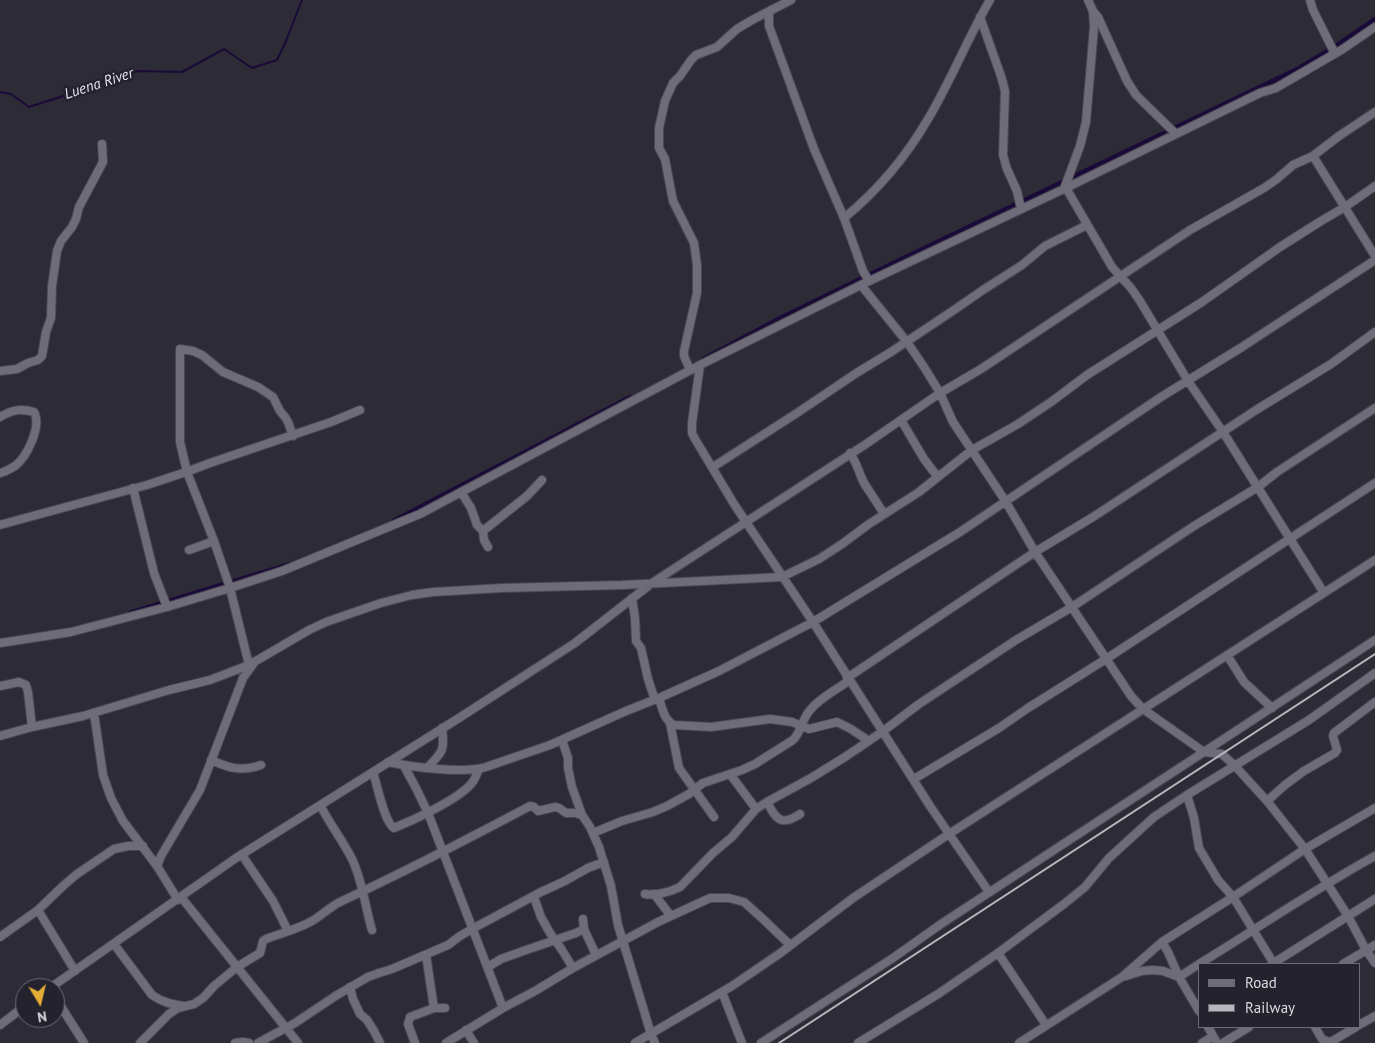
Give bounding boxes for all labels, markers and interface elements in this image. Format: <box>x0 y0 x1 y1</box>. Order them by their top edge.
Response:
water label: Luena River <box>62 64 136 104</box>
legend <box>1198 963 1360 1028</box>
text: Road <box>1245 973 1277 992</box>
north arrow <box>15 978 65 1028</box>
text: Railway <box>1245 998 1295 1017</box>
text: N <box>36 1007 48 1026</box>

